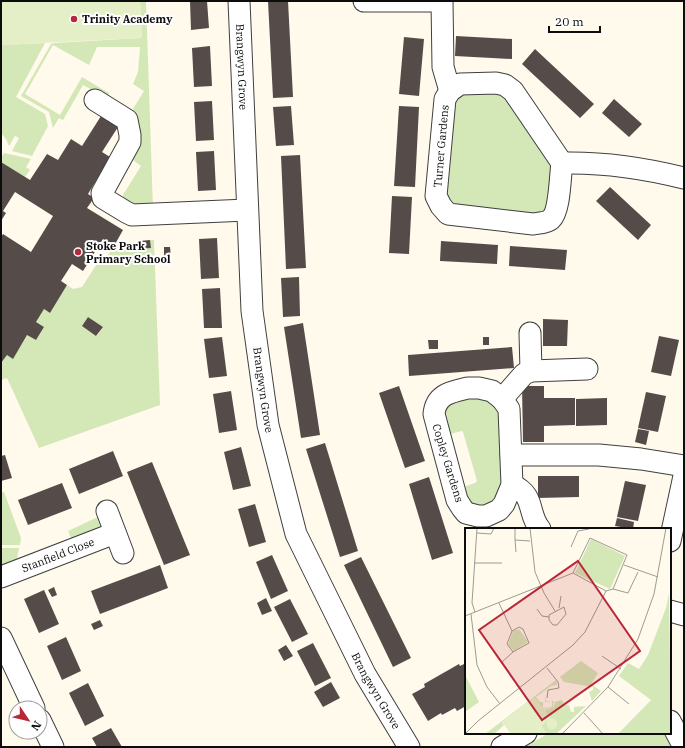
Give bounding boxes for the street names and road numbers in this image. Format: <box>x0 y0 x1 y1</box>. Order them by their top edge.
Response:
street label: Brangwyn Grove <box>233 24 251 110</box>
street label: Turner Gardens <box>430 104 452 188</box>
street label: Brangwyn Grove <box>250 346 277 434</box>
street label: Copley Gardens <box>429 422 467 504</box>
street label: Stanfield Close <box>20 535 96 575</box>
street label: Brangwyn Grove <box>349 650 404 732</box>

